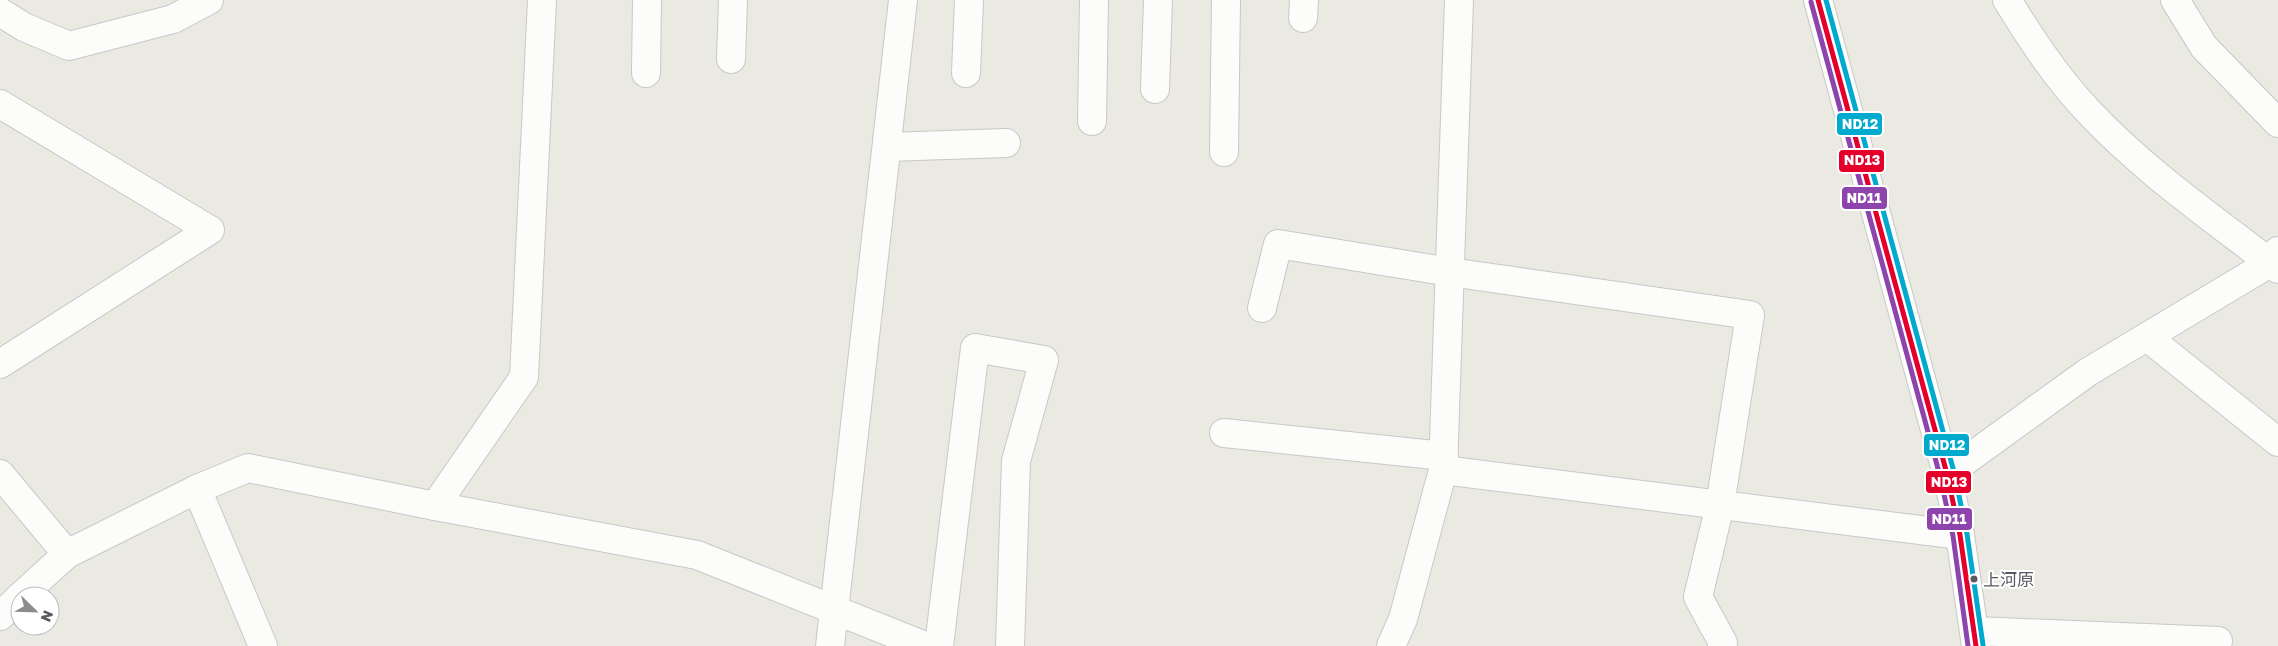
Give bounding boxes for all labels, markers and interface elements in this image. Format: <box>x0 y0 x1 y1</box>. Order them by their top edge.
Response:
line badge: ND12 <box>1836 112 1883 136</box>
text: ND12 <box>1842 115 1879 132</box>
line badge: ND13 <box>1838 149 1885 173</box>
text: ND13 <box>1844 151 1880 168</box>
line badge: ND11 <box>1841 186 1888 210</box>
text: ND11 <box>1846 189 1882 206</box>
line badge: ND12 <box>1923 433 1970 457</box>
text: ND12 <box>1929 436 1966 453</box>
line badge: ND13 <box>1925 470 1972 494</box>
text: ND13 <box>1931 473 1967 490</box>
line badge: ND11 <box>1926 507 1973 531</box>
text: ND11 <box>1931 510 1967 527</box>
place label: 上河原 <box>1983 569 2034 590</box>
marker: 上河原 <box>1969 574 1979 584</box>
north arrow <box>10 586 60 636</box>
text: N <box>38 608 57 624</box>

